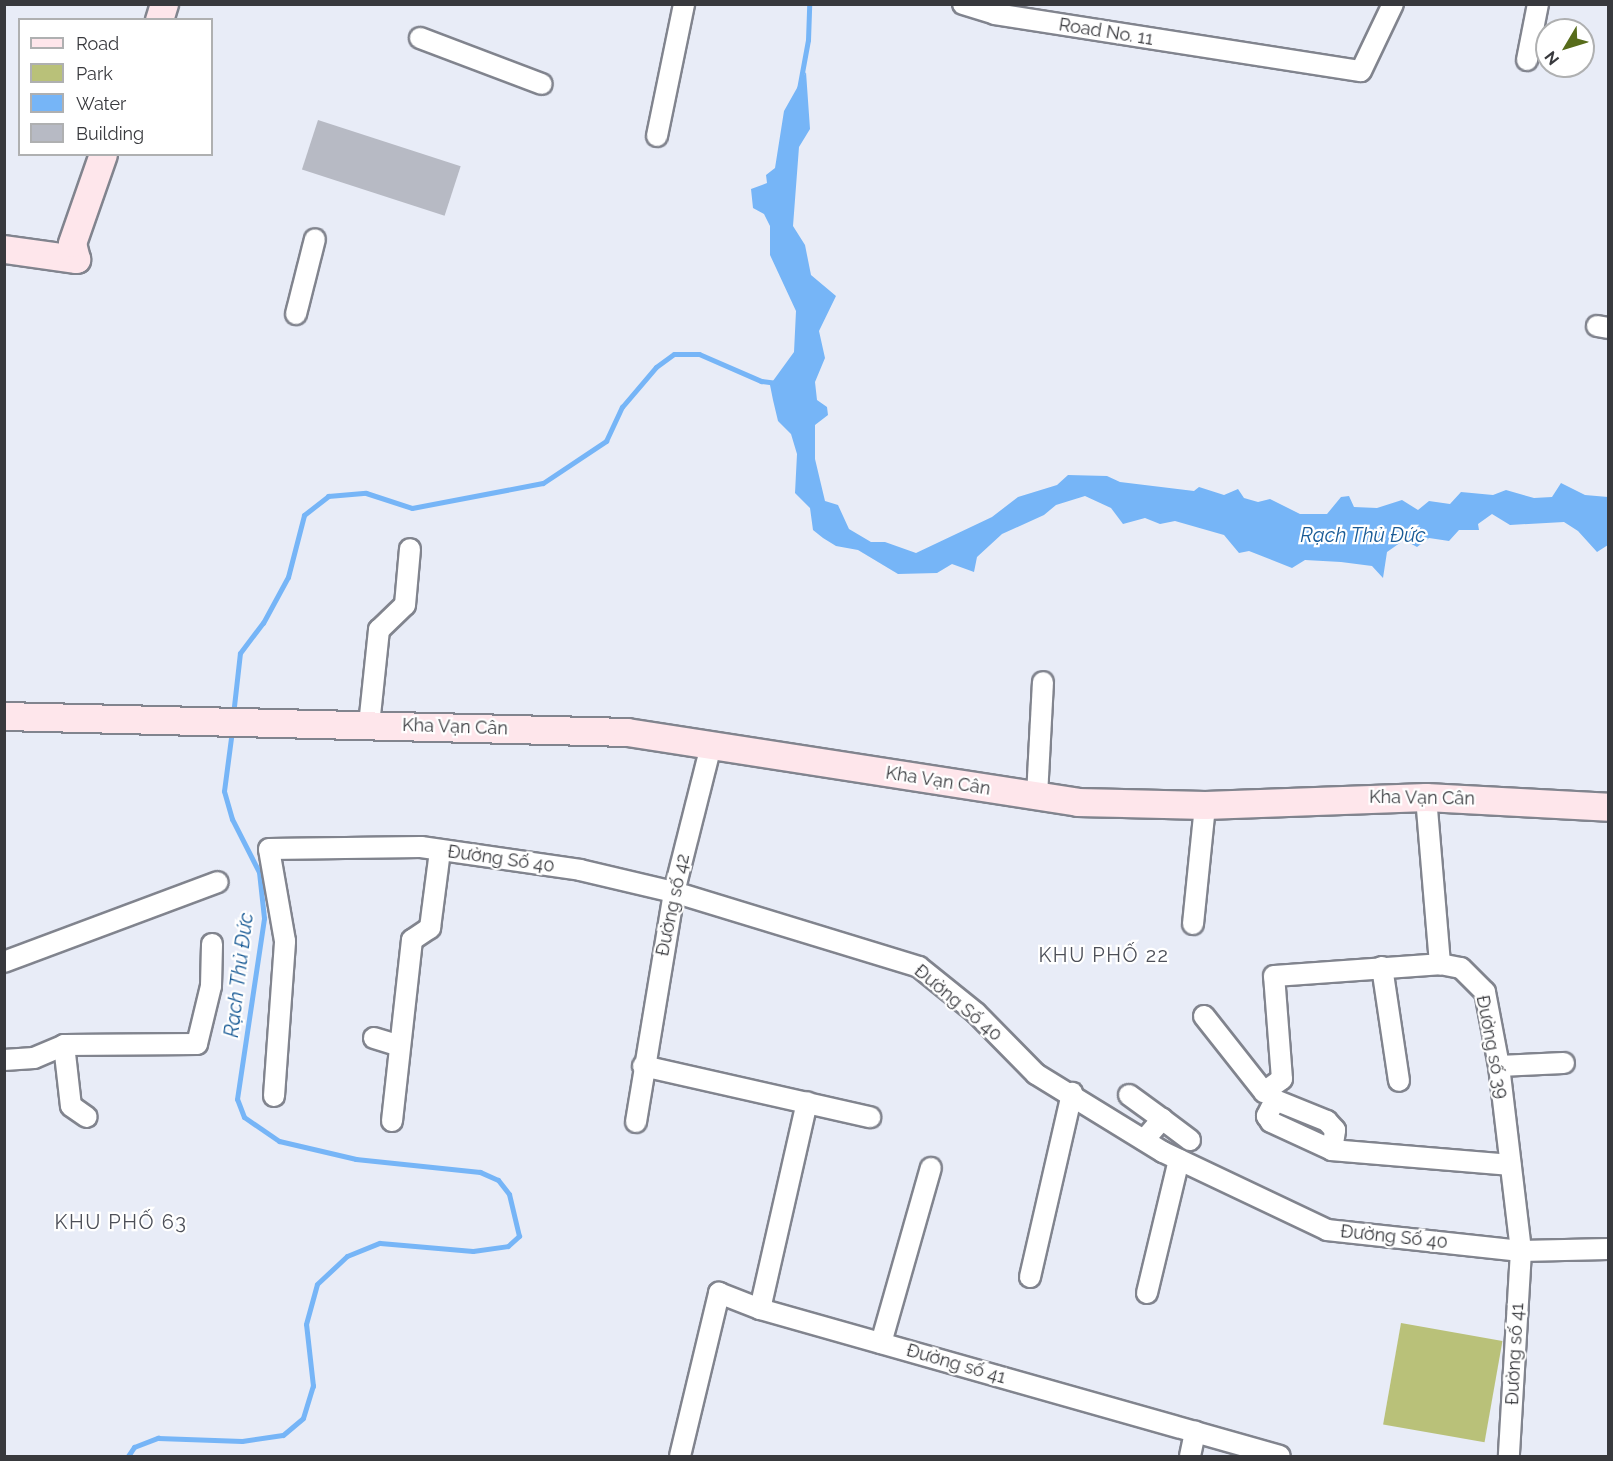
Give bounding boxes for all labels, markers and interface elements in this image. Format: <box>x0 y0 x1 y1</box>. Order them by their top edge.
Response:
street label: Road No. 11 <box>1057 14 1155 50</box>
legend <box>18 18 213 156</box>
north arrow <box>1535 18 1595 78</box>
text: Road <box>76 33 119 54</box>
text: N <box>1541 47 1563 69</box>
text: Park <box>76 63 113 84</box>
text: Water <box>76 93 126 114</box>
text: Building <box>76 123 144 144</box>
water label: Rạch Thủ Đức <box>1300 523 1426 547</box>
street label: Kha Vạn Cân <box>402 714 508 740</box>
street label: Kha Vạn Cân <box>884 762 992 800</box>
street label: Kha Vạn Cân <box>1369 786 1475 810</box>
street label: Đường Số 40 <box>446 841 556 877</box>
street label: Đường số 42 <box>652 852 694 958</box>
water label: Rạch Thủ Đức <box>219 911 259 1039</box>
district label: KHU PHỐ 22 <box>1039 943 1169 967</box>
street label: Đường Số 40 <box>910 960 1006 1046</box>
street label: Đường số 39 <box>1471 994 1513 1100</box>
district label: KHU PHỐ 63 <box>55 1210 187 1234</box>
street label: Đường Số 40 <box>1339 1221 1449 1253</box>
street label: Đường số 41 <box>1502 1302 1528 1406</box>
street label: Đường số 41 <box>904 1340 1008 1388</box>

